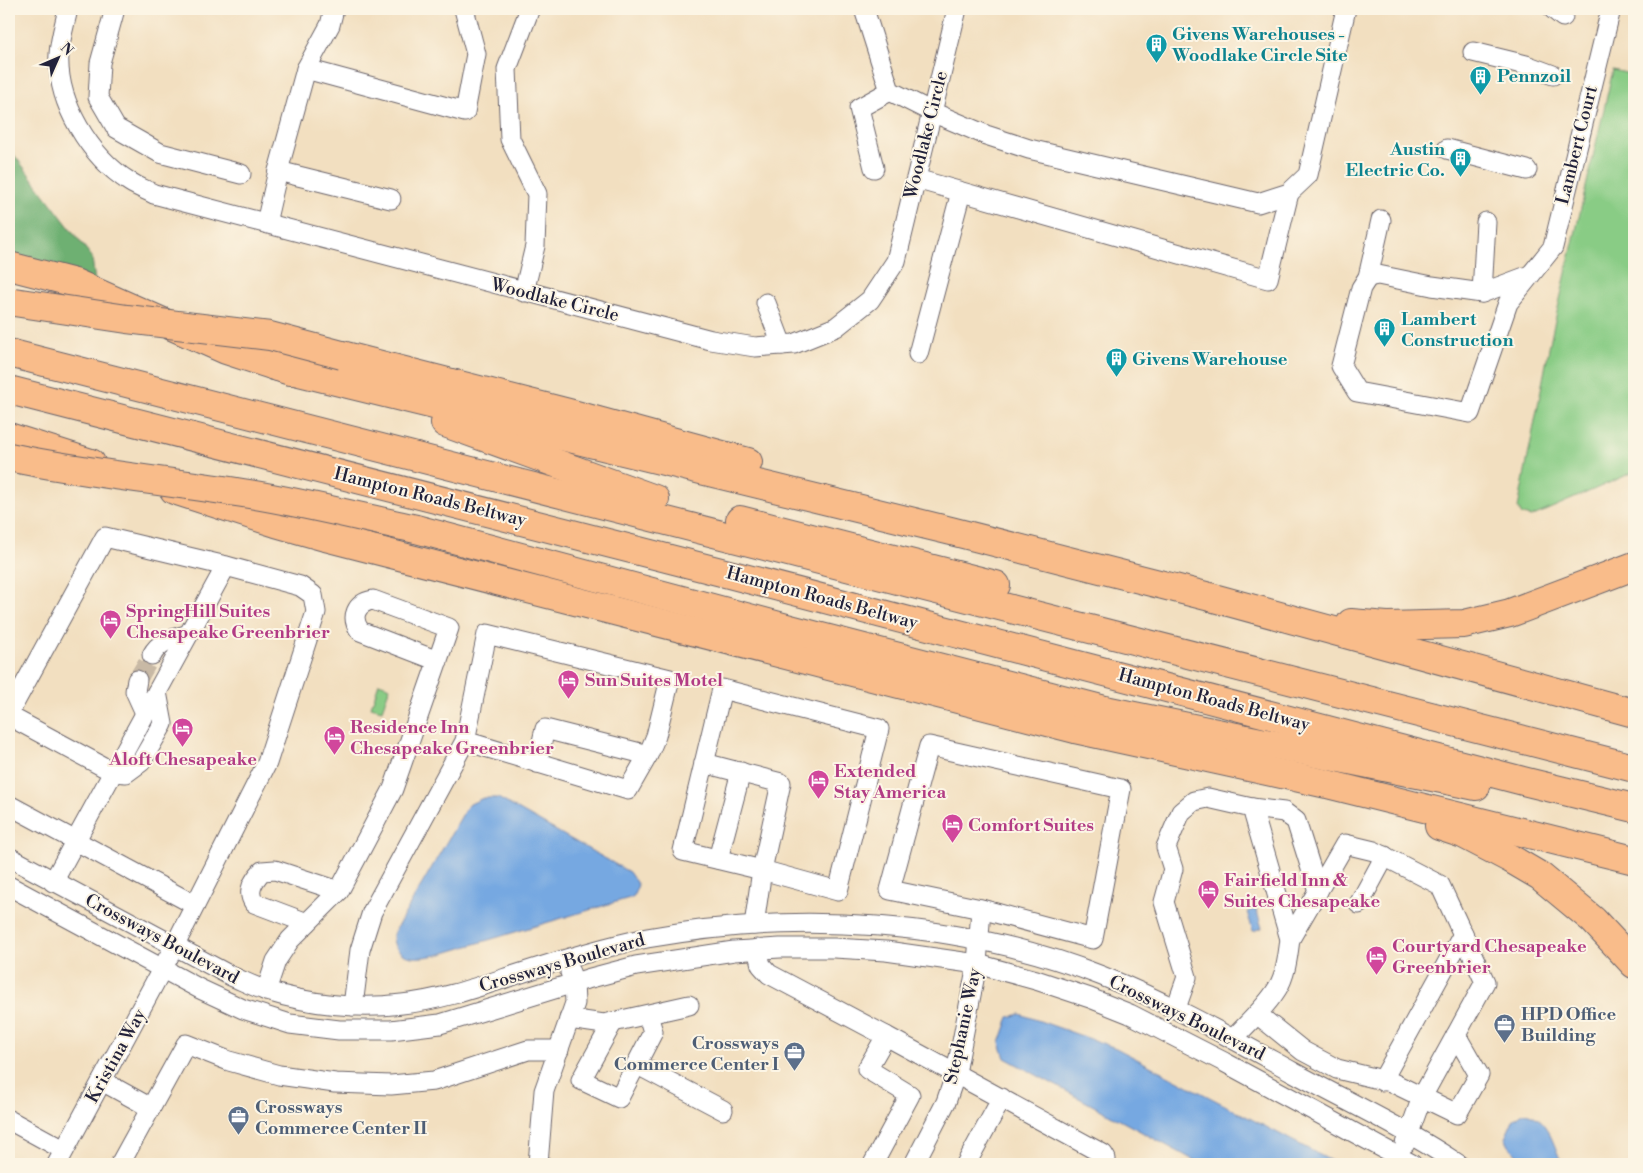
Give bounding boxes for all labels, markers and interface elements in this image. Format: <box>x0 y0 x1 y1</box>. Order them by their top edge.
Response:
place label: Givens Warehouses - Woodlake Circle Site <box>1171 23 1348 67</box>
north arrow <box>32 32 82 82</box>
building icon: Givens Warehouses - Woodlake Circle Site <box>1144 32 1168 63</box>
text: N <box>56 39 77 60</box>
building icon: Pennzoil <box>1469 64 1493 95</box>
place label: Pennzoil <box>1497 65 1571 88</box>
street label: Woodlake Circle <box>899 69 953 202</box>
street label: Lambert Court <box>1551 82 1603 207</box>
place label: Austin Electric Co. <box>1345 138 1445 182</box>
building icon: Austin Electric Co. <box>1449 147 1473 178</box>
street label: Woodlake Circle <box>488 273 621 327</box>
place label: Lambert Construction <box>1401 308 1513 352</box>
building icon: Lambert Construction <box>1373 317 1397 348</box>
building icon: Givens Warehouse <box>1104 347 1128 378</box>
place label: Givens Warehouse <box>1132 348 1288 371</box>
street label: Hampton Roads Beltway <box>331 462 529 532</box>
street label: Hampton Roads Beltway <box>724 561 921 635</box>
place label: SpringHill Suites Chesapeake Greenbrier <box>126 600 330 644</box>
hotel icon: SpringHill Suites Chesapeake Greenbrier <box>98 609 122 640</box>
street label: Hampton Roads Beltway <box>1116 663 1313 737</box>
hotel icon: Sun Suites Motel <box>557 668 581 699</box>
place label: Sun Suites Motel <box>585 669 723 692</box>
place label: Residence Inn Chesapeake Greenbrier <box>350 716 554 760</box>
hotel icon: Aloft Chesapeake <box>171 717 195 748</box>
hotel icon: Residence Inn Chesapeake Greenbrier <box>322 725 346 756</box>
place label: Aloft Chesapeake <box>108 748 257 771</box>
place label: Extended Stay America <box>834 760 946 804</box>
hotel icon: Extended Stay America <box>806 769 830 800</box>
hotel icon: Comfort Suites <box>940 813 964 844</box>
place label: Comfort Suites <box>968 814 1094 837</box>
place label: Fairfield Inn & Suites Chesapeake <box>1224 869 1380 913</box>
hotel icon: Fairfield Inn & Suites Chesapeake <box>1196 878 1220 909</box>
street label: Crossways Boulevard <box>81 889 244 990</box>
street label: Crossways Boulevard <box>477 928 648 998</box>
place label: Courtyard Chesapeake Greenbrier <box>1392 935 1587 979</box>
hotel icon: Courtyard Chesapeake Greenbrier <box>1364 944 1388 975</box>
street label: Stephanie Way <box>939 966 987 1086</box>
street label: Crossways Boulevard <box>1105 970 1270 1066</box>
place label: HPD Office Building <box>1521 1003 1617 1047</box>
street label: Kristina Way <box>81 1005 151 1107</box>
office icon: HPD Office Building <box>1493 1012 1517 1043</box>
place label: Crossways Commerce Center I <box>614 1032 779 1076</box>
office icon: Crossways Commerce Center I <box>783 1041 807 1072</box>
place label: Crossways Commerce Center II <box>255 1096 427 1140</box>
office icon: Crossways Commerce Center II <box>227 1105 251 1136</box>

